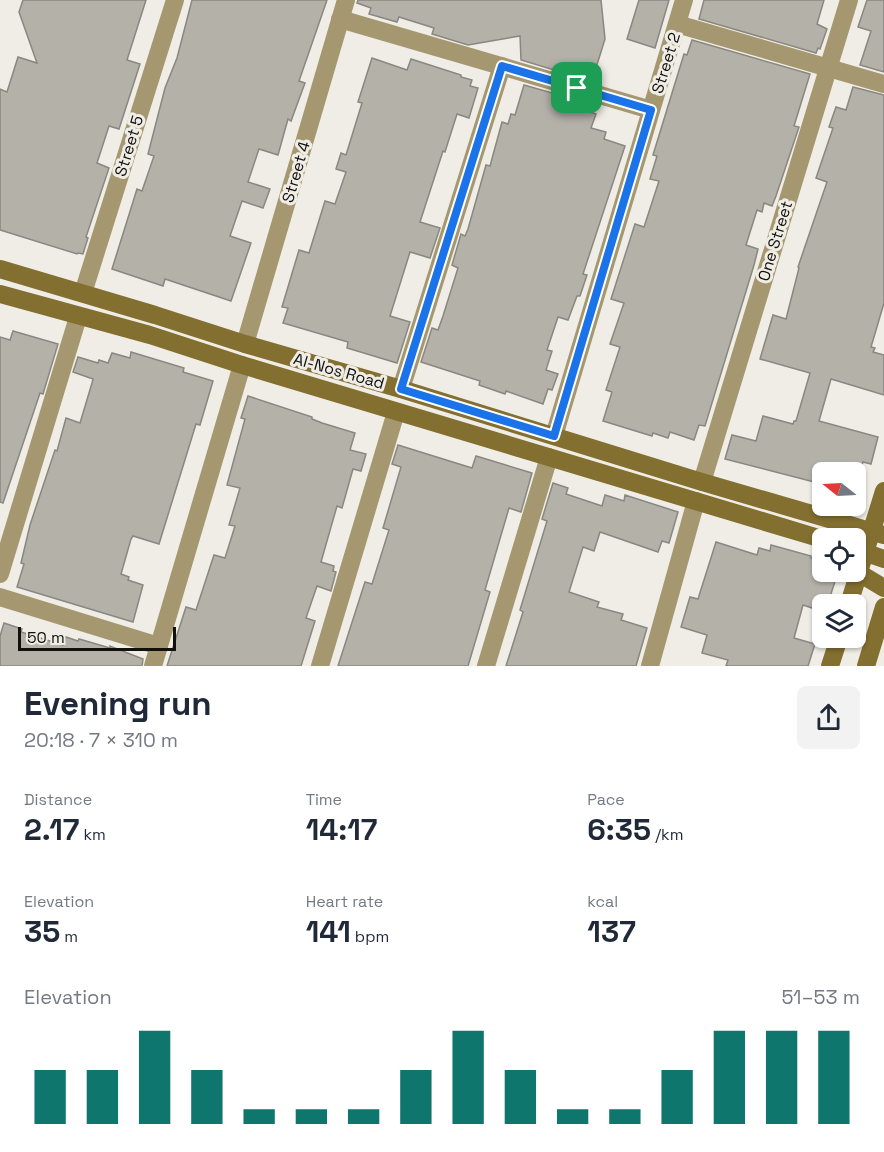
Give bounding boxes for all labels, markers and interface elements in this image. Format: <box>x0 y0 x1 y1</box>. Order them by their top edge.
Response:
street label: Street 2 <box>647 30 685 96</box>
pin <box>551 62 602 113</box>
icon: arrive <box>560 71 593 104</box>
street label: Street 5 <box>110 113 148 179</box>
street label: Street 4 <box>277 139 315 205</box>
street label: One Street <box>753 198 797 284</box>
street label: Al-Nos Road <box>291 348 387 394</box>
north arrow <box>812 462 866 516</box>
map controls <box>812 462 866 648</box>
button: locate <box>812 528 866 582</box>
button: layers <box>812 594 866 648</box>
scale bar <box>18 624 176 652</box>
text: 50 m <box>27 627 65 648</box>
text: Evening run <box>24 683 212 725</box>
button: share <box>797 686 860 749</box>
text: 20:18 · 7 × 310 m <box>24 727 178 753</box>
text: Distance <box>24 789 92 810</box>
text: Time <box>306 789 342 810</box>
text: Pace <box>587 789 625 810</box>
text: 2.17 <box>24 810 79 849</box>
text: 14:17 <box>306 810 377 849</box>
text: 6:35 <box>587 810 651 849</box>
text: km <box>79 824 106 845</box>
text: /km <box>651 824 683 845</box>
text: Elevation <box>24 891 94 912</box>
text: Heart rate <box>306 891 383 912</box>
text: kcal <box>587 891 618 912</box>
text: 35 <box>24 912 60 951</box>
text: 141 <box>306 912 351 951</box>
text: 137 <box>587 912 636 951</box>
text: m <box>60 926 78 947</box>
text: bpm <box>351 926 389 947</box>
text: Elevation <box>24 984 112 1010</box>
text: 51–53 m <box>781 984 860 1010</box>

